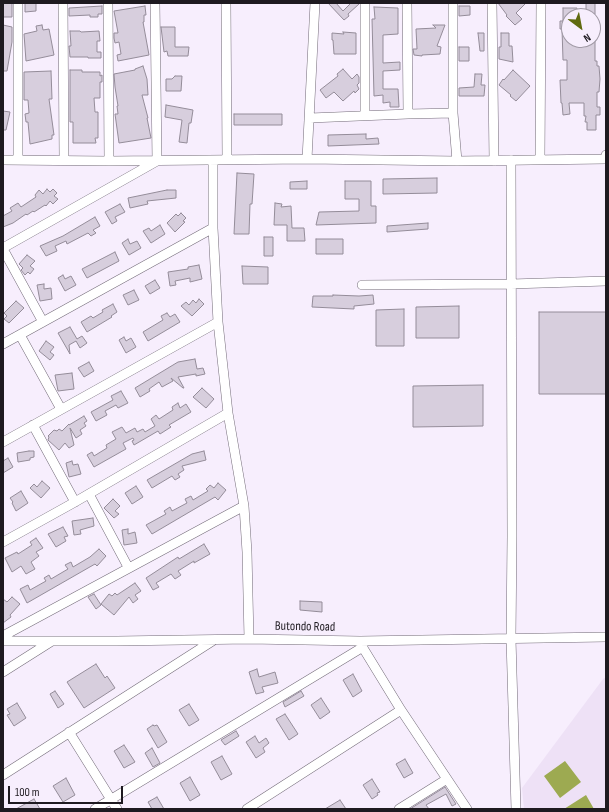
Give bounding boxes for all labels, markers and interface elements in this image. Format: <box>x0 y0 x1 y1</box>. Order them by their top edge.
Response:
north arrow <box>561 8 601 48</box>
text: N <box>581 31 593 45</box>
street label: Butondo Road <box>275 619 335 635</box>
scale bar <box>10 778 125 804</box>
text: 100 m <box>15 785 40 800</box>

